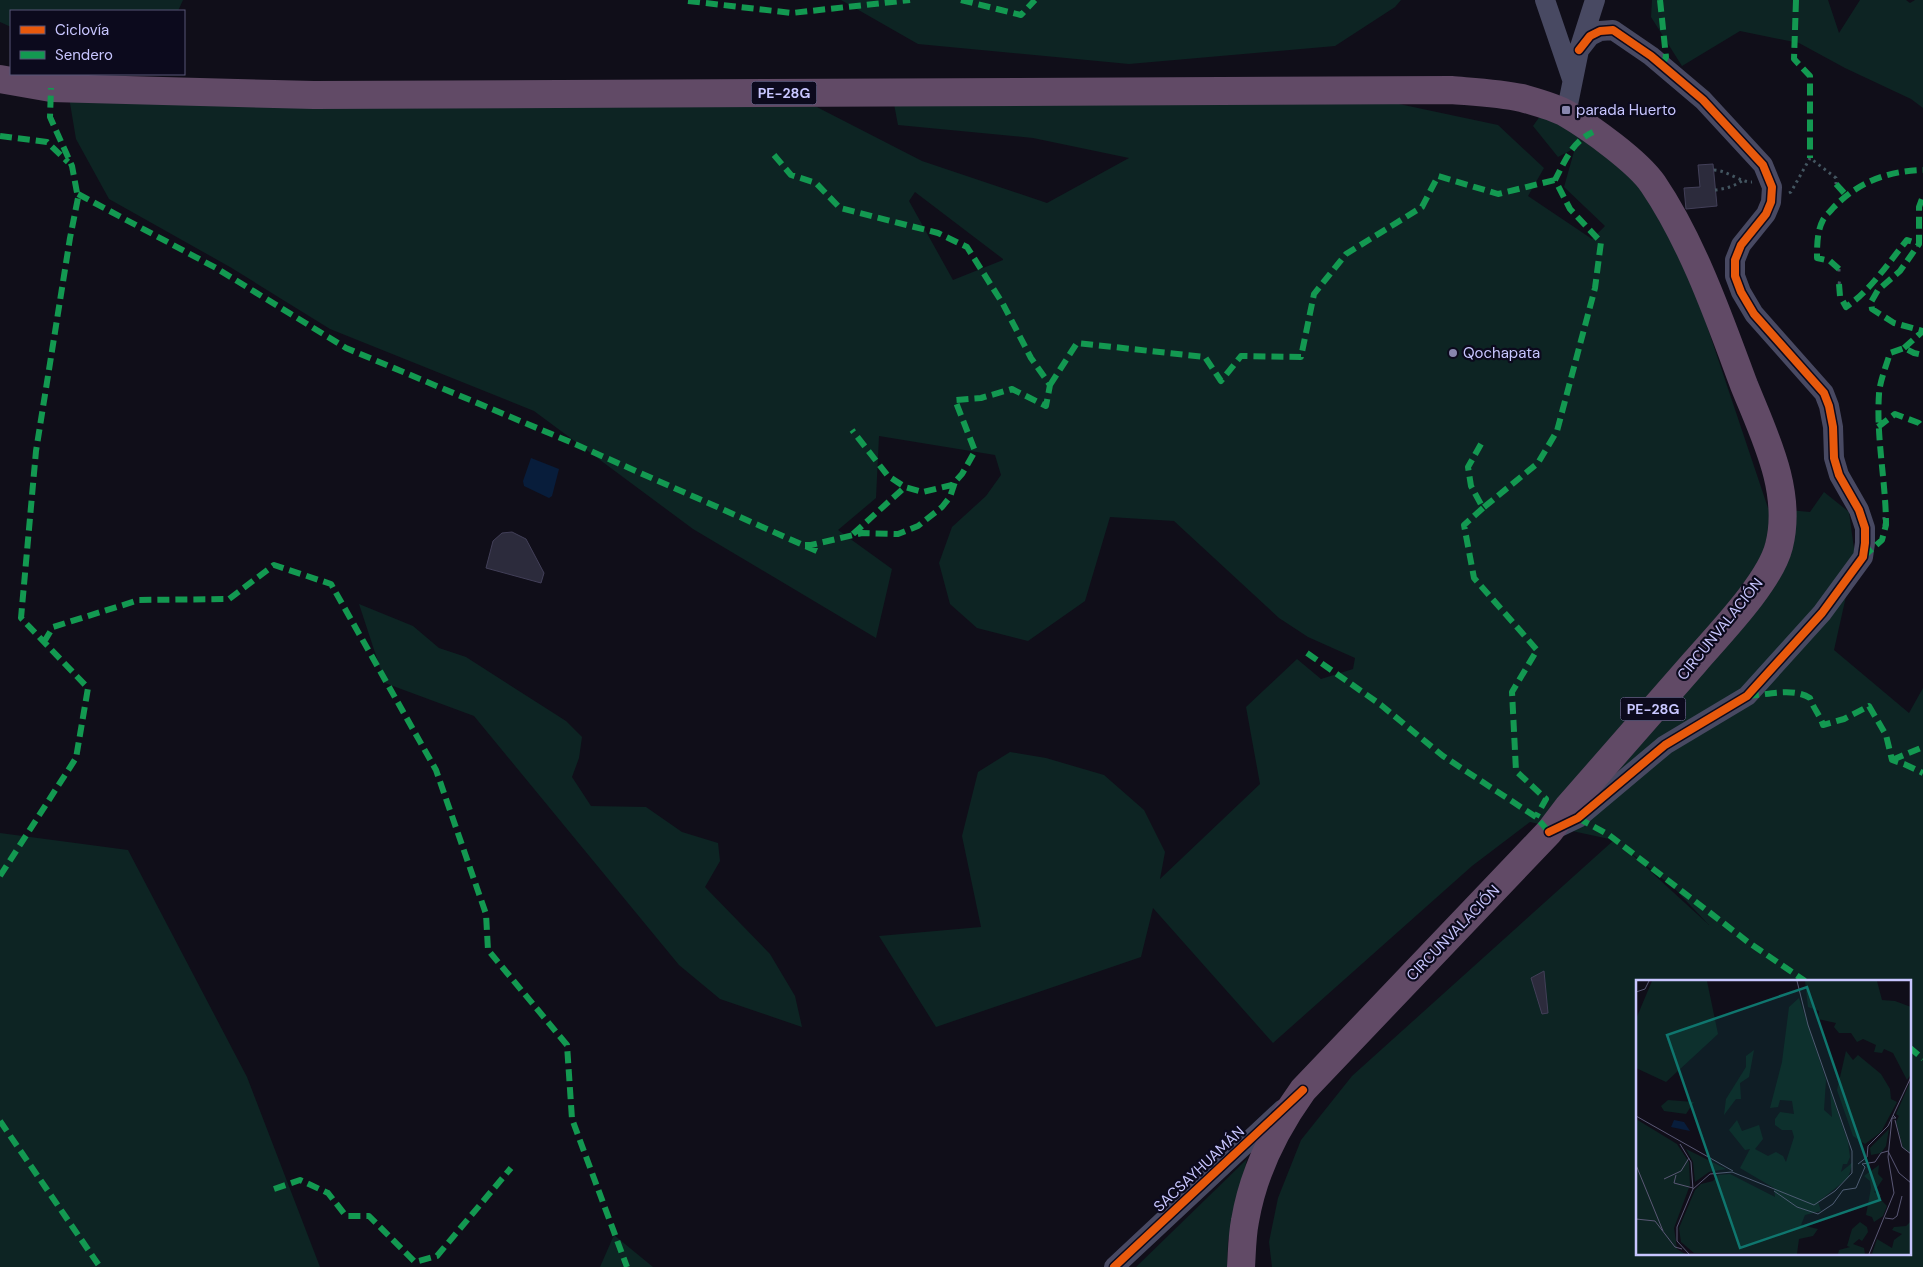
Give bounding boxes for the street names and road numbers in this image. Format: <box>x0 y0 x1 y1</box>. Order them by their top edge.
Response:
road number: PE-28G <box>752 82 816 105</box>
street label: CIRCUNVALACIÓN <box>1673 574 1767 684</box>
road number: PE-28G <box>1620 698 1686 721</box>
street label: CIRCUNVALACIÓN <box>1402 881 1504 985</box>
street label: SACSAYHUAMÁN <box>1149 1122 1249 1216</box>

